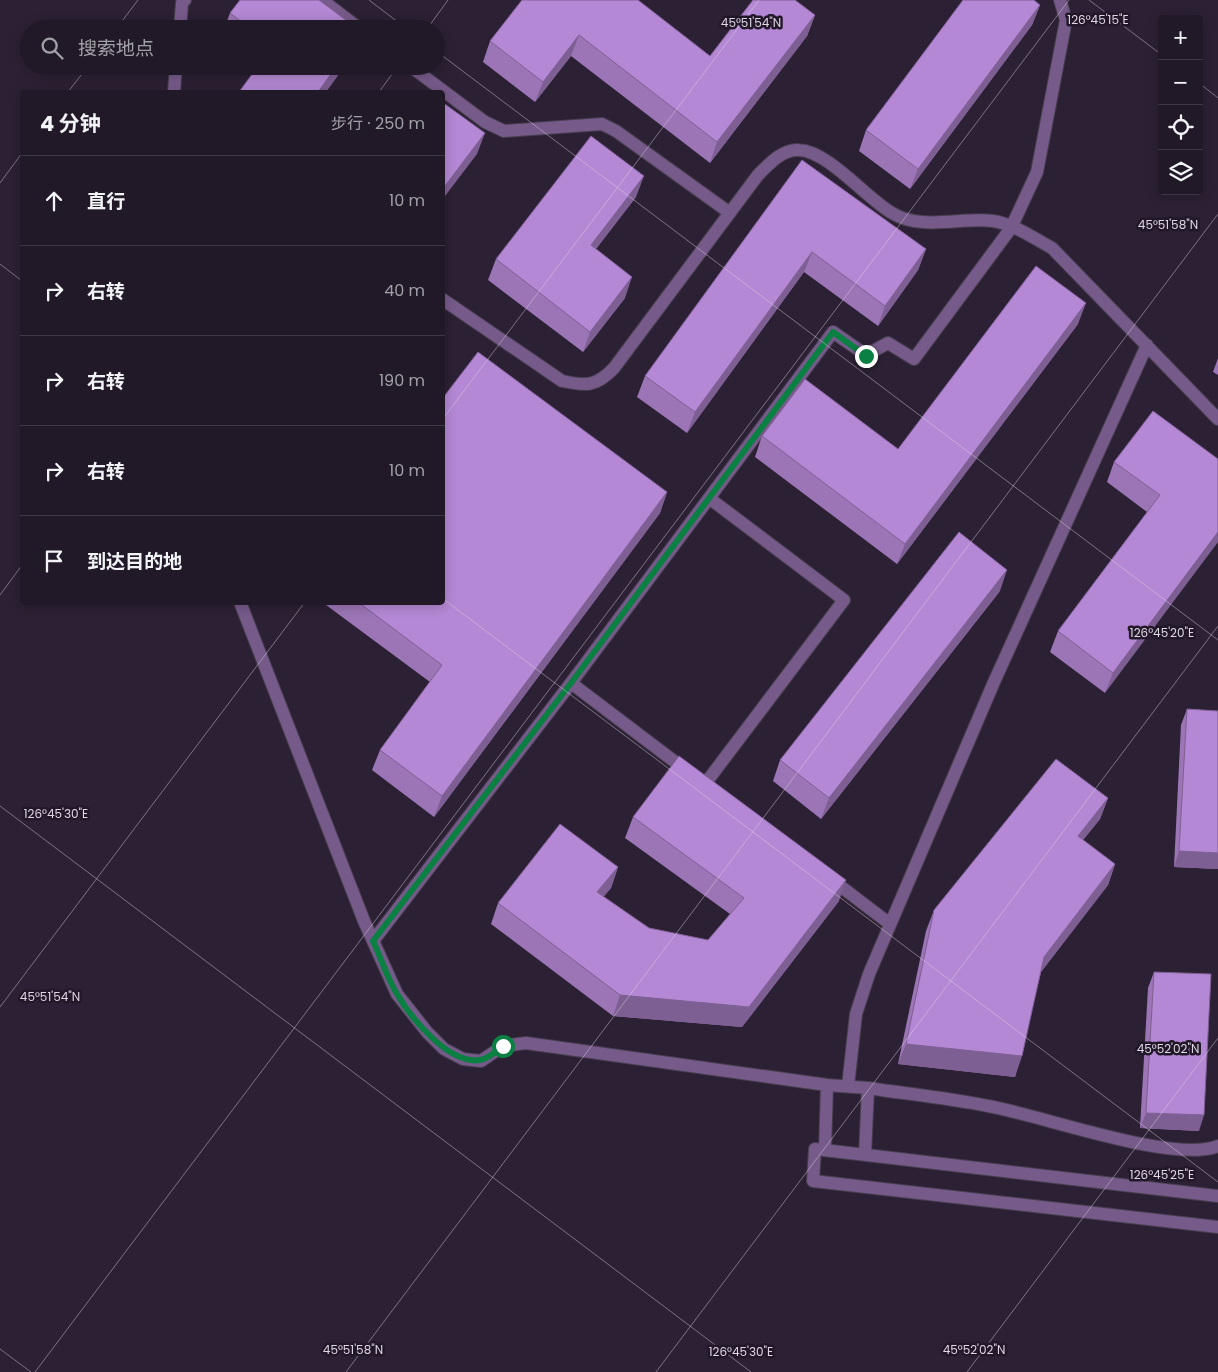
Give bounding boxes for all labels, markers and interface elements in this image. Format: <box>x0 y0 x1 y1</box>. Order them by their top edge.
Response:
text: 126°45'15"E <box>1067 11 1129 28</box>
text: 45°51'54"N <box>721 14 781 31</box>
map controls <box>1158 15 1203 195</box>
button: + <box>1158 15 1203 60</box>
search box <box>20 20 445 75</box>
icon: search <box>38 34 66 62</box>
text: 搜索地点 <box>78 35 154 62</box>
button: − <box>1158 60 1203 105</box>
button: locate <box>1158 105 1203 150</box>
text: 4 分钟 <box>40 109 101 138</box>
text: 步行 · 250 m <box>331 112 425 135</box>
button: layers <box>1158 150 1203 195</box>
icon: ahead <box>40 187 68 215</box>
text: 直行 <box>87 188 125 215</box>
text: 10 m <box>389 189 425 212</box>
text: 45°51'58"N <box>1138 216 1198 233</box>
icon: right <box>40 277 68 305</box>
text: 右转 <box>87 278 125 305</box>
text: 40 m <box>384 279 425 302</box>
route end <box>855 345 878 368</box>
icon: right <box>40 367 68 395</box>
text: 右转 <box>87 368 125 395</box>
text: 190 m <box>379 369 425 392</box>
icon: right <box>40 457 68 485</box>
text: 右转 <box>87 458 125 485</box>
text: 10 m <box>389 459 425 482</box>
icon: arrive <box>40 547 68 575</box>
text: 到达目的地 <box>87 548 182 575</box>
text: 126°45'20"E <box>1130 624 1194 641</box>
text: 126°45'30"E <box>24 805 88 822</box>
text: 45°51'54"N <box>20 988 80 1005</box>
route start <box>492 1035 515 1058</box>
text: 45°52'02"N <box>1137 1040 1199 1057</box>
text: 126°45'25"E <box>1130 1166 1194 1183</box>
text: 45°51'58"N <box>323 1341 383 1358</box>
text: 45°52'02"N <box>943 1341 1005 1358</box>
text: 126°45'30"E <box>709 1343 773 1360</box>

